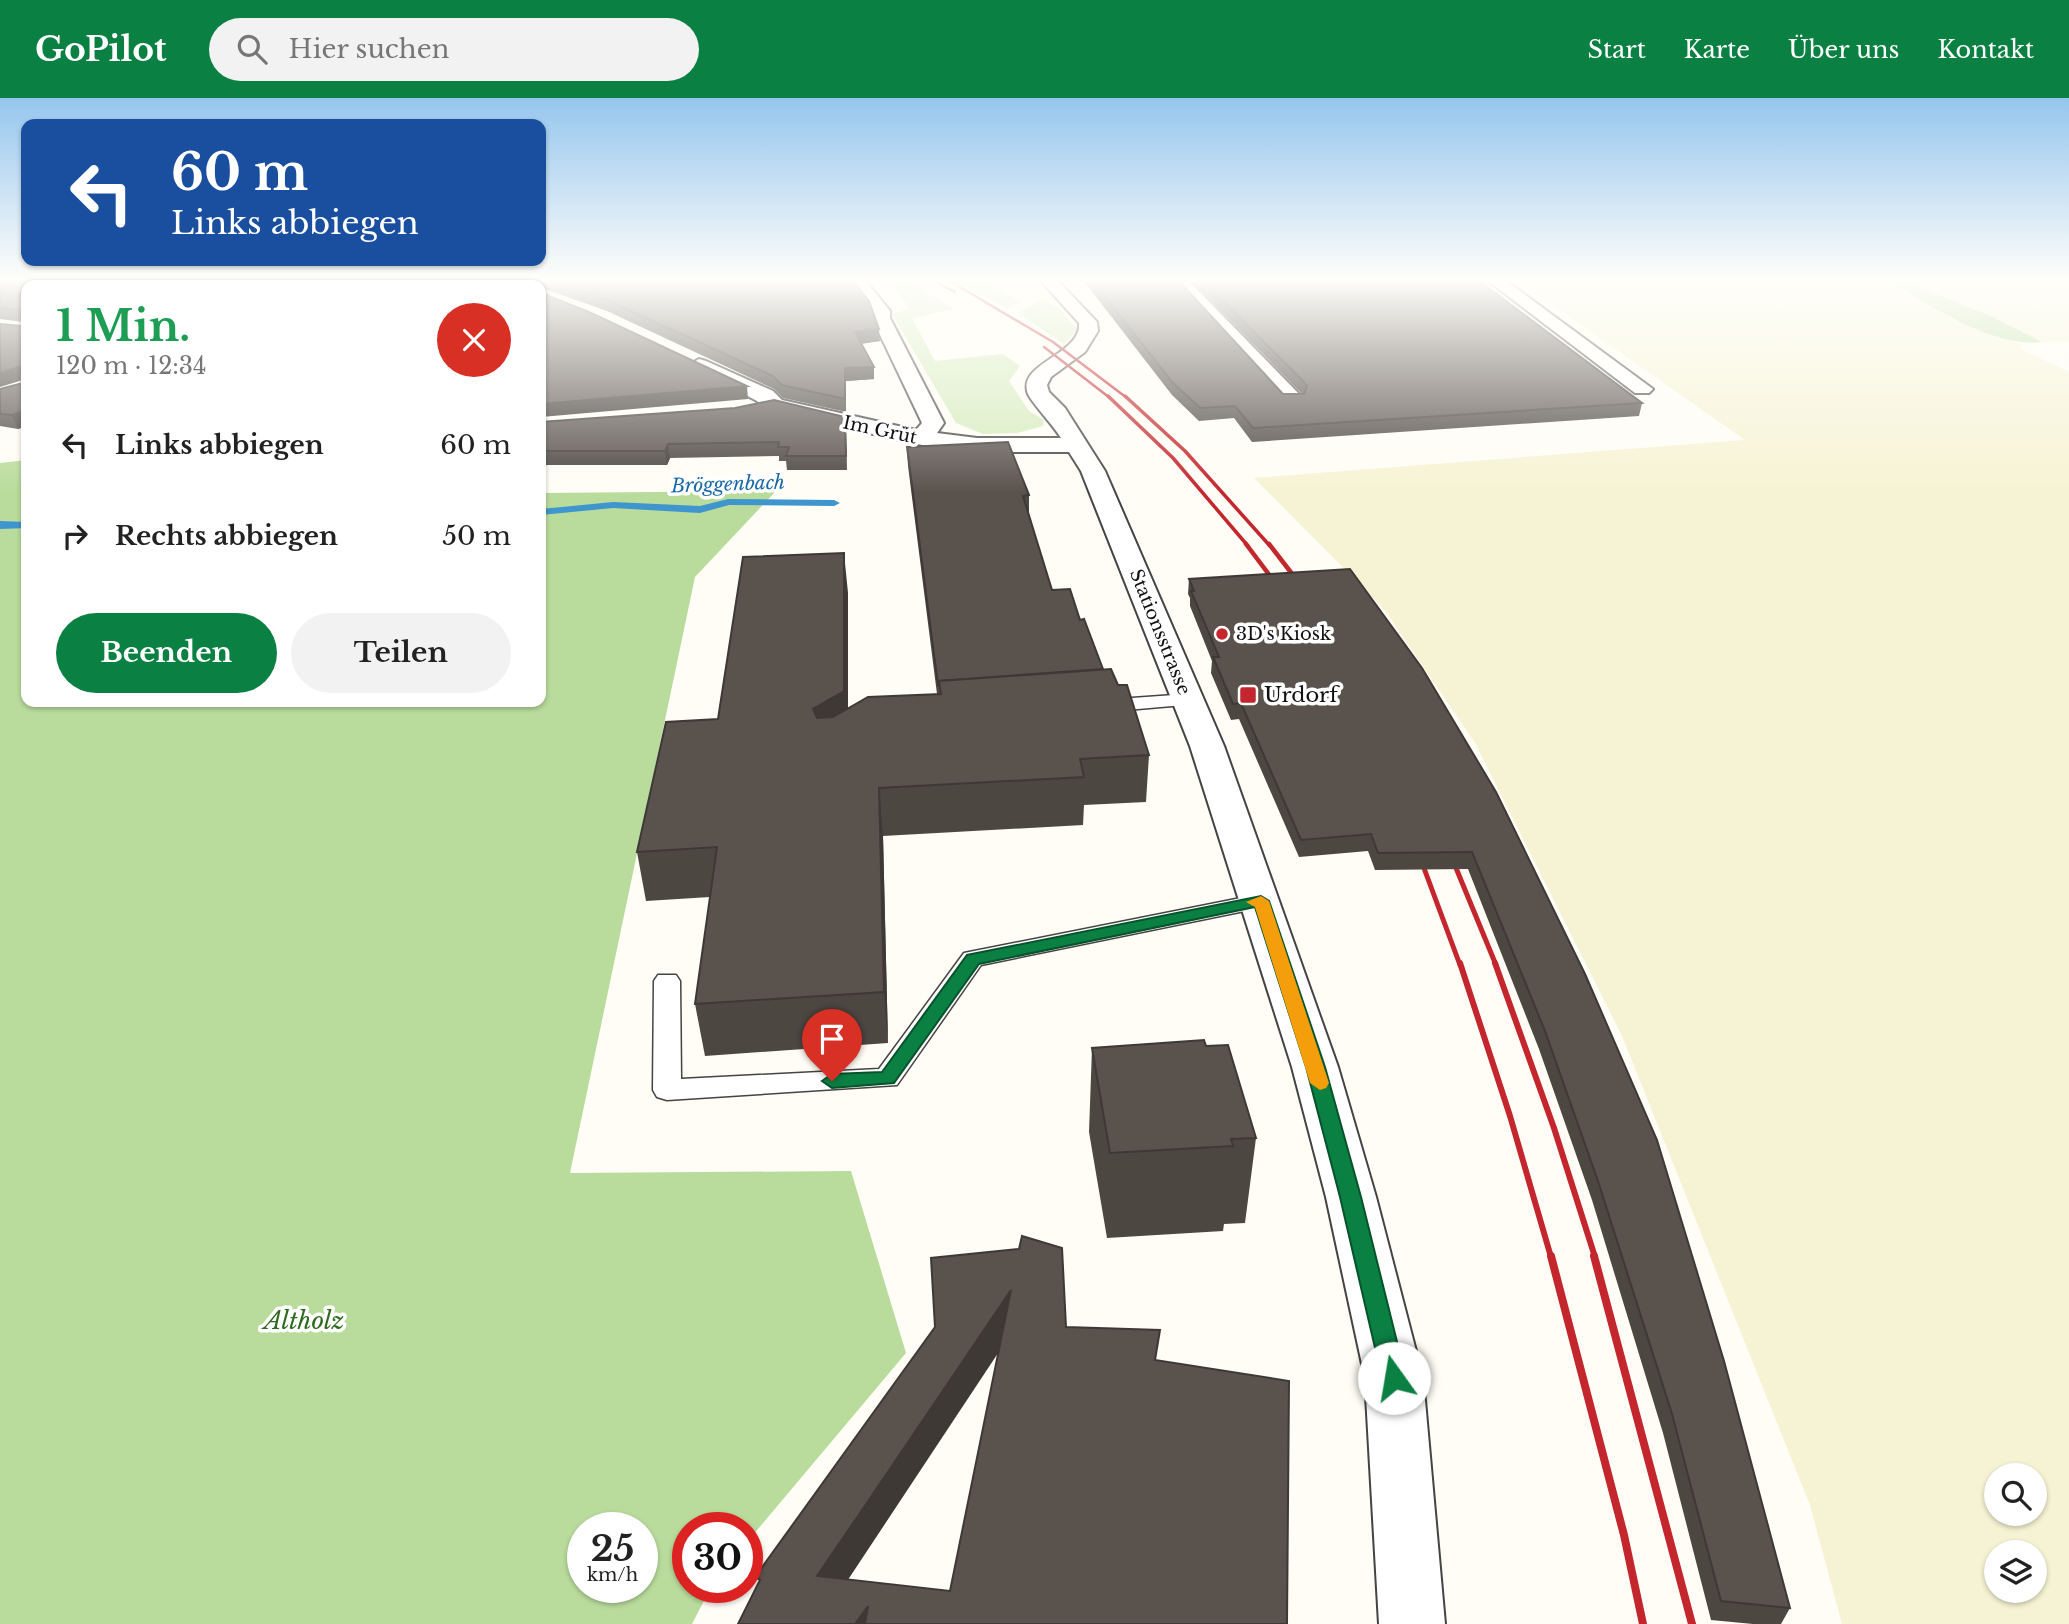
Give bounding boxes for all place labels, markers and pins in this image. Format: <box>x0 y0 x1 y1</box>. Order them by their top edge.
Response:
place label: 3D's Kiosk <box>1236 623 1331 645</box>
marker: 3D's Kiosk <box>1214 626 1230 642</box>
place label: Urdorf <box>1264 682 1340 708</box>
marker: Urdorf <box>1238 685 1258 705</box>
pin <box>802 1009 862 1081</box>

